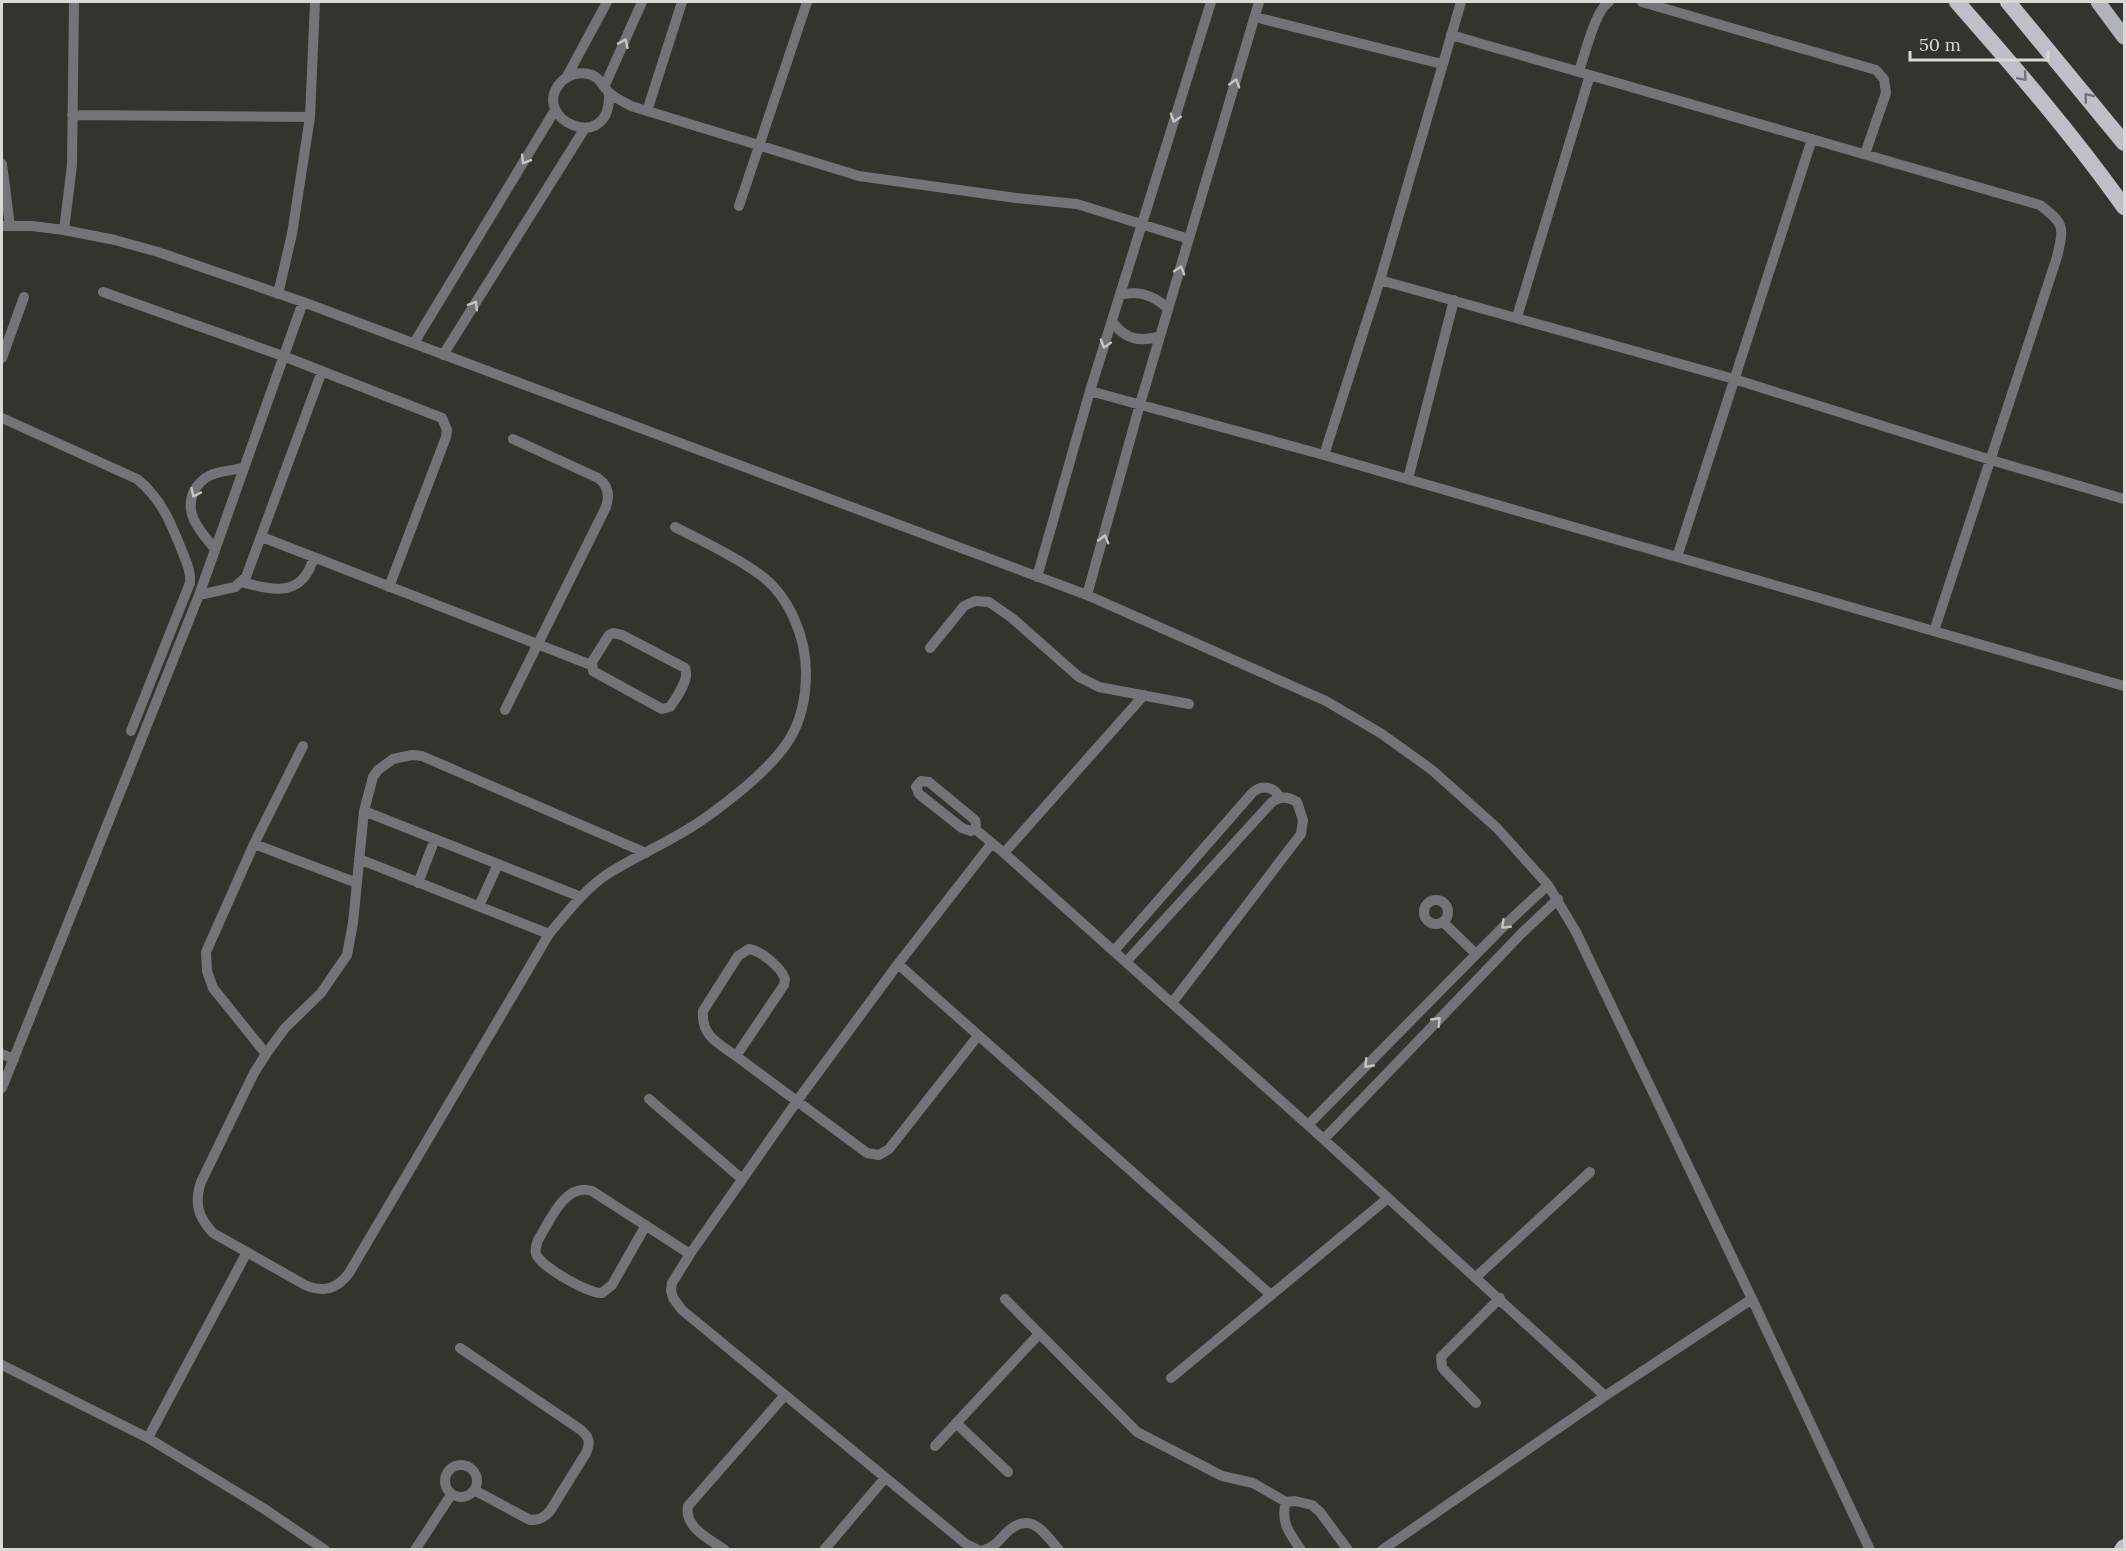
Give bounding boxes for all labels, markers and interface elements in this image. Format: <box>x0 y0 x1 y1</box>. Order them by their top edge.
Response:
scale bar <box>1910 24 2048 62</box>
text: 50 m <box>1919 33 1961 56</box>
one-way arrow <box>616 39 628 50</box>
one-way arrow <box>2016 70 2027 81</box>
one-way arrow <box>1228 78 1240 89</box>
one-way arrow <box>2084 93 2095 104</box>
one-way arrow <box>1170 112 1182 123</box>
one-way arrow <box>521 154 533 164</box>
one-way arrow <box>1173 265 1185 276</box>
one-way arrow <box>467 301 479 311</box>
one-way arrow <box>1100 338 1112 349</box>
one-way arrow <box>190 487 202 498</box>
one-way arrow <box>1097 534 1109 545</box>
one-way arrow <box>1502 918 1512 929</box>
one-way arrow <box>1430 1018 1441 1028</box>
one-way arrow <box>1365 1056 1376 1067</box>

